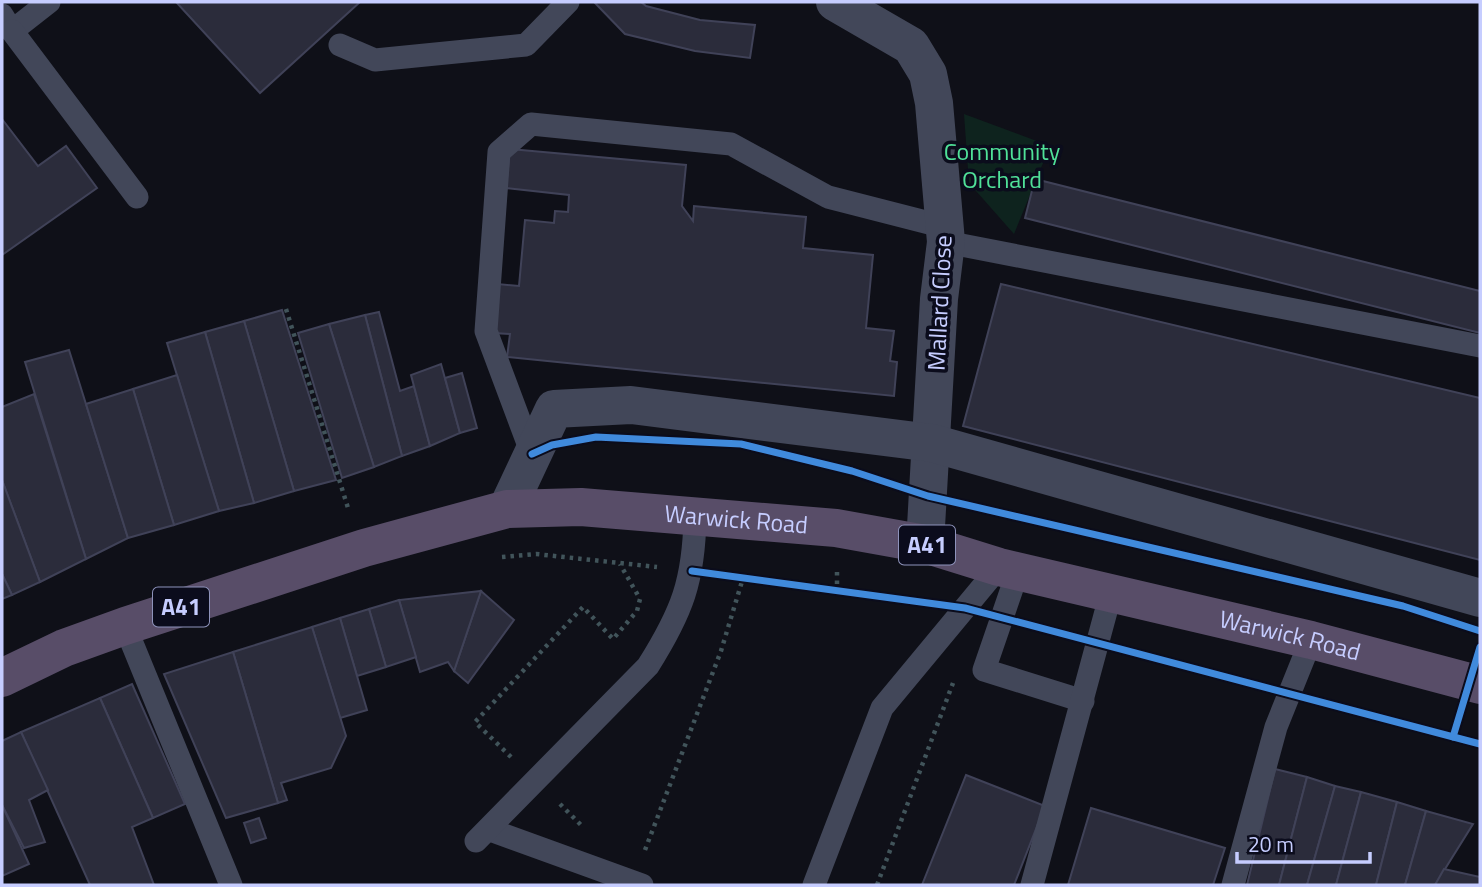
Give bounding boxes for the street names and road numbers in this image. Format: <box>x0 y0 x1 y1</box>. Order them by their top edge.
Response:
street label: Mallard Close <box>917 234 961 372</box>
street label: Warwick Road <box>663 495 809 543</box>
road number: A41 <box>899 526 955 565</box>
road number: A41 <box>153 587 209 626</box>
street label: Warwick Road <box>1216 600 1365 669</box>

